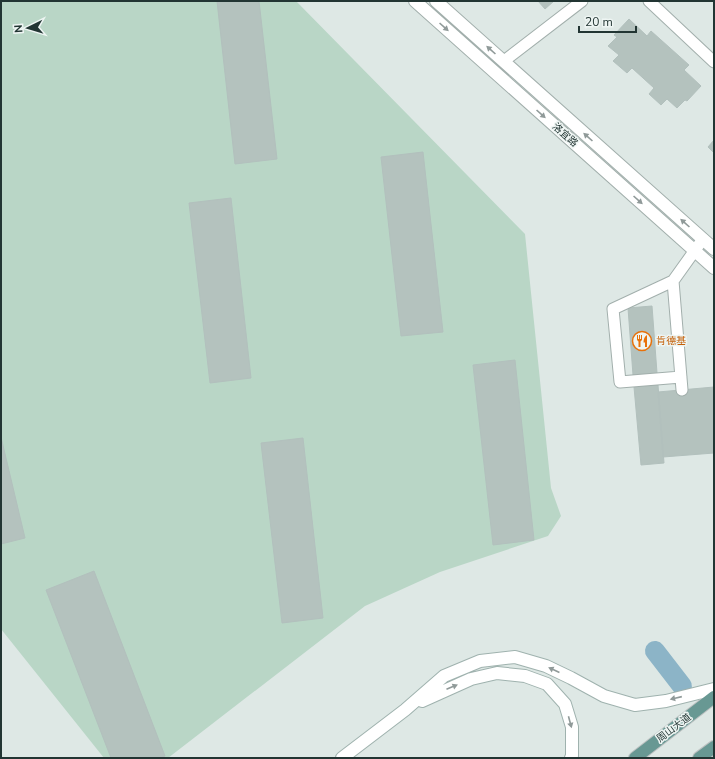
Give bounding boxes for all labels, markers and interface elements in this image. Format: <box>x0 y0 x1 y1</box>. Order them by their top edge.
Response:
north arrow <box>8 8 48 48</box>
scale bar <box>579 8 636 34</box>
text: 20 m <box>585 14 613 30</box>
one-way arrow <box>440 22 449 31</box>
text: N <box>11 24 26 34</box>
one-way arrow <box>486 45 496 55</box>
one-way arrow <box>536 109 546 118</box>
street label: 洛宜路 <box>549 120 581 150</box>
one-way arrow <box>583 132 593 141</box>
one-way arrow <box>633 196 643 205</box>
one-way arrow <box>680 219 690 228</box>
restaurant icon: 肯德基 <box>631 330 653 352</box>
place label: 肯德基 <box>656 334 686 348</box>
one-way arrow <box>548 667 560 673</box>
one-way arrow <box>447 684 458 690</box>
one-way arrow <box>670 696 682 702</box>
street label: 周山大道 <box>654 710 694 746</box>
one-way arrow <box>567 716 573 728</box>

